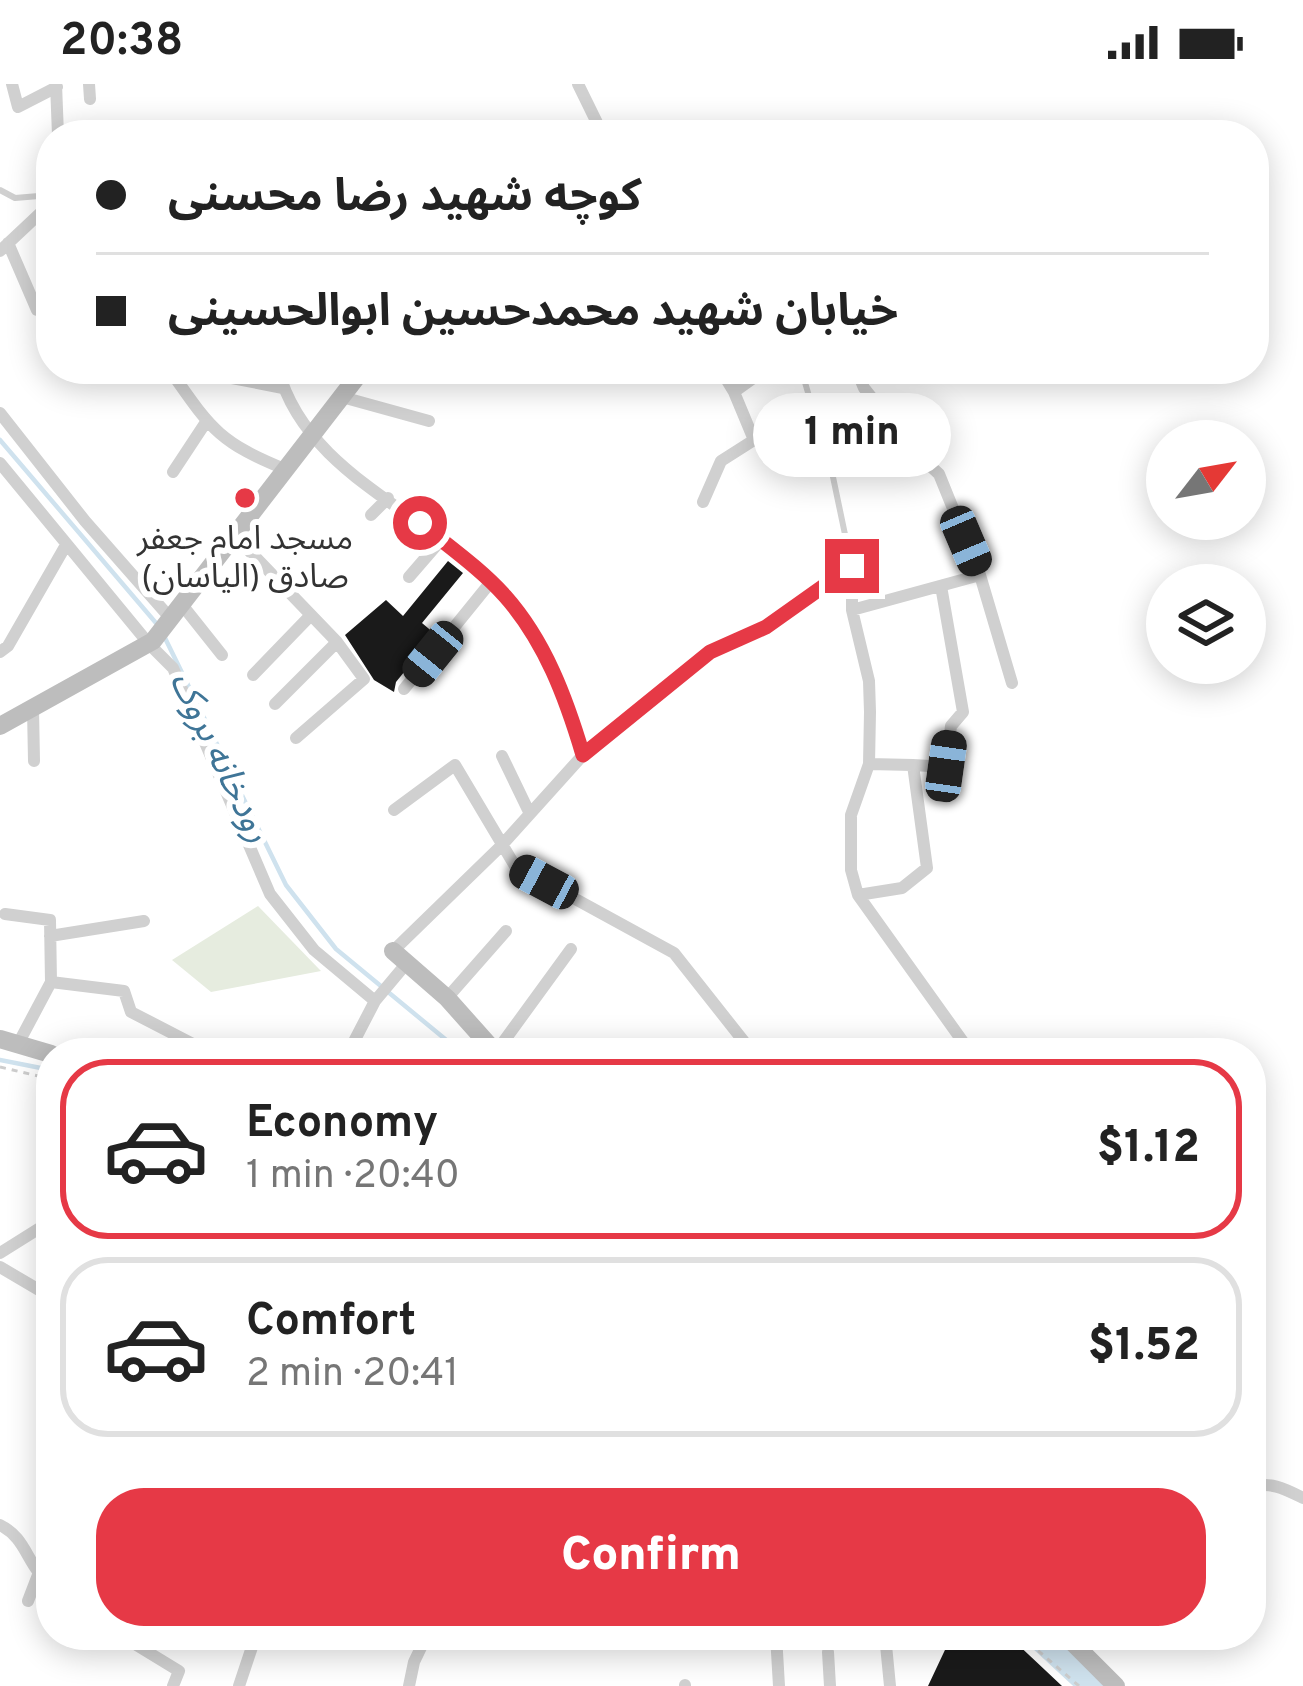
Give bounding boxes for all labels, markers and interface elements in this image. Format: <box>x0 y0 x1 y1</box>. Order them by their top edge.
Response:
text: 20:38 <box>60 14 183 71</box>
text: کوچه شهید رضا محسنی <box>168 170 642 227</box>
text: خیابان شهید محمدحسین ابوالحسینی <box>168 285 898 342</box>
callout: 1 min <box>753 392 951 476</box>
text: 1 min <box>804 410 900 459</box>
north arrow <box>1146 420 1266 540</box>
map controls <box>1146 420 1266 684</box>
marker: مسجد امام جعفر صادق (الیاسان) <box>232 485 258 511</box>
route start <box>393 496 447 550</box>
car <box>935 501 997 581</box>
place label: مسجد امام جعفر صادق (الیاسان) <box>136 520 353 600</box>
route end <box>825 539 879 593</box>
button: layers <box>1146 564 1266 684</box>
car <box>396 615 470 693</box>
water label: رودخانه بروک <box>157 664 280 851</box>
car <box>923 728 969 804</box>
car <box>504 849 584 915</box>
icon: car <box>102 1095 210 1203</box>
text: Economy <box>246 1096 438 1153</box>
text: $1.12 <box>1097 1121 1200 1178</box>
text: 1 min · 20:40 <box>246 1153 460 1202</box>
icon: car <box>102 1293 210 1401</box>
text: Comfort <box>246 1294 416 1351</box>
text: $1.52 <box>1088 1319 1200 1376</box>
text: 2 min · 20:41 <box>246 1351 459 1400</box>
button: Confirm <box>96 1488 1206 1626</box>

